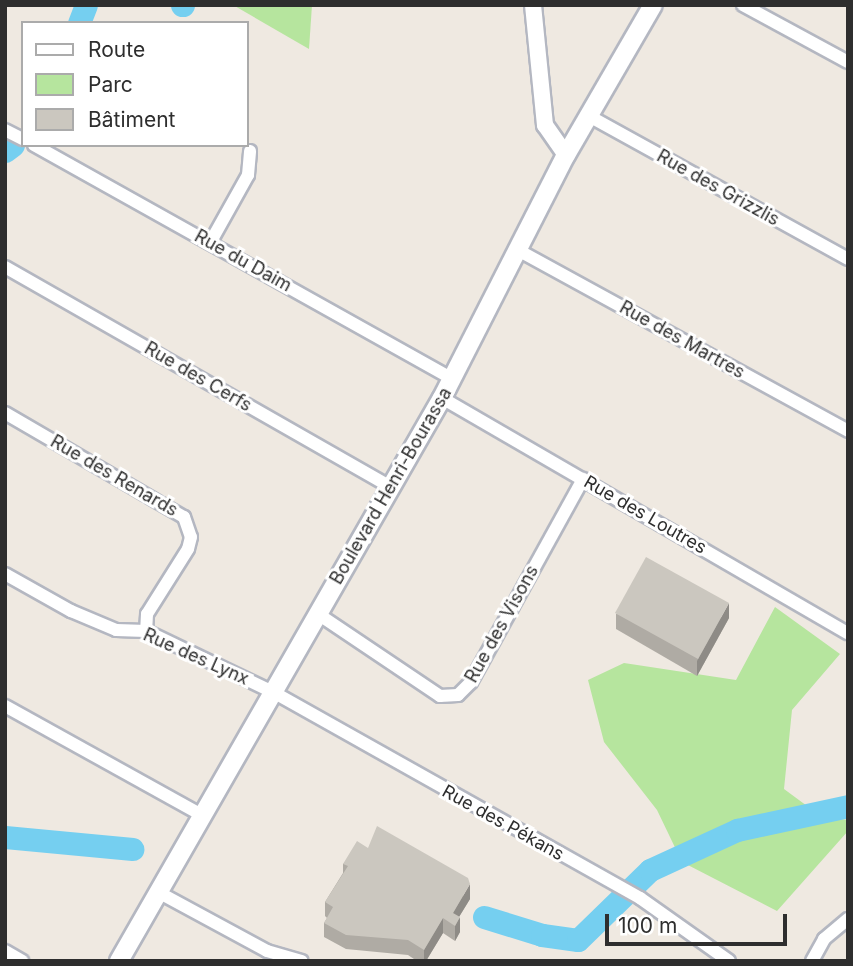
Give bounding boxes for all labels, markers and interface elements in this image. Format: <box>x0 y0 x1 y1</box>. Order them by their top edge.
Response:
legend <box>21 21 248 147</box>
text: Route <box>88 37 145 62</box>
text: Parc <box>88 72 133 97</box>
text: Bâtiment <box>88 107 175 132</box>
street label: Rue des Grizzlis <box>653 145 783 231</box>
street label: Rue du Daim <box>191 225 295 297</box>
street label: Rue des Martres <box>616 297 748 383</box>
street label: Rue des Cerfs <box>140 338 256 416</box>
street label: Boulevard Henri-Bourassa <box>326 384 456 588</box>
street label: Rue des Renards <box>46 431 182 521</box>
street label: Rue des Loutres <box>580 471 710 559</box>
street label: Rue des Visons <box>461 561 543 687</box>
street label: Rue des Lynx <box>140 624 252 690</box>
street label: Rue des Pékans <box>438 781 568 865</box>
scale bar <box>608 900 790 944</box>
text: 100 m <box>618 913 677 938</box>

